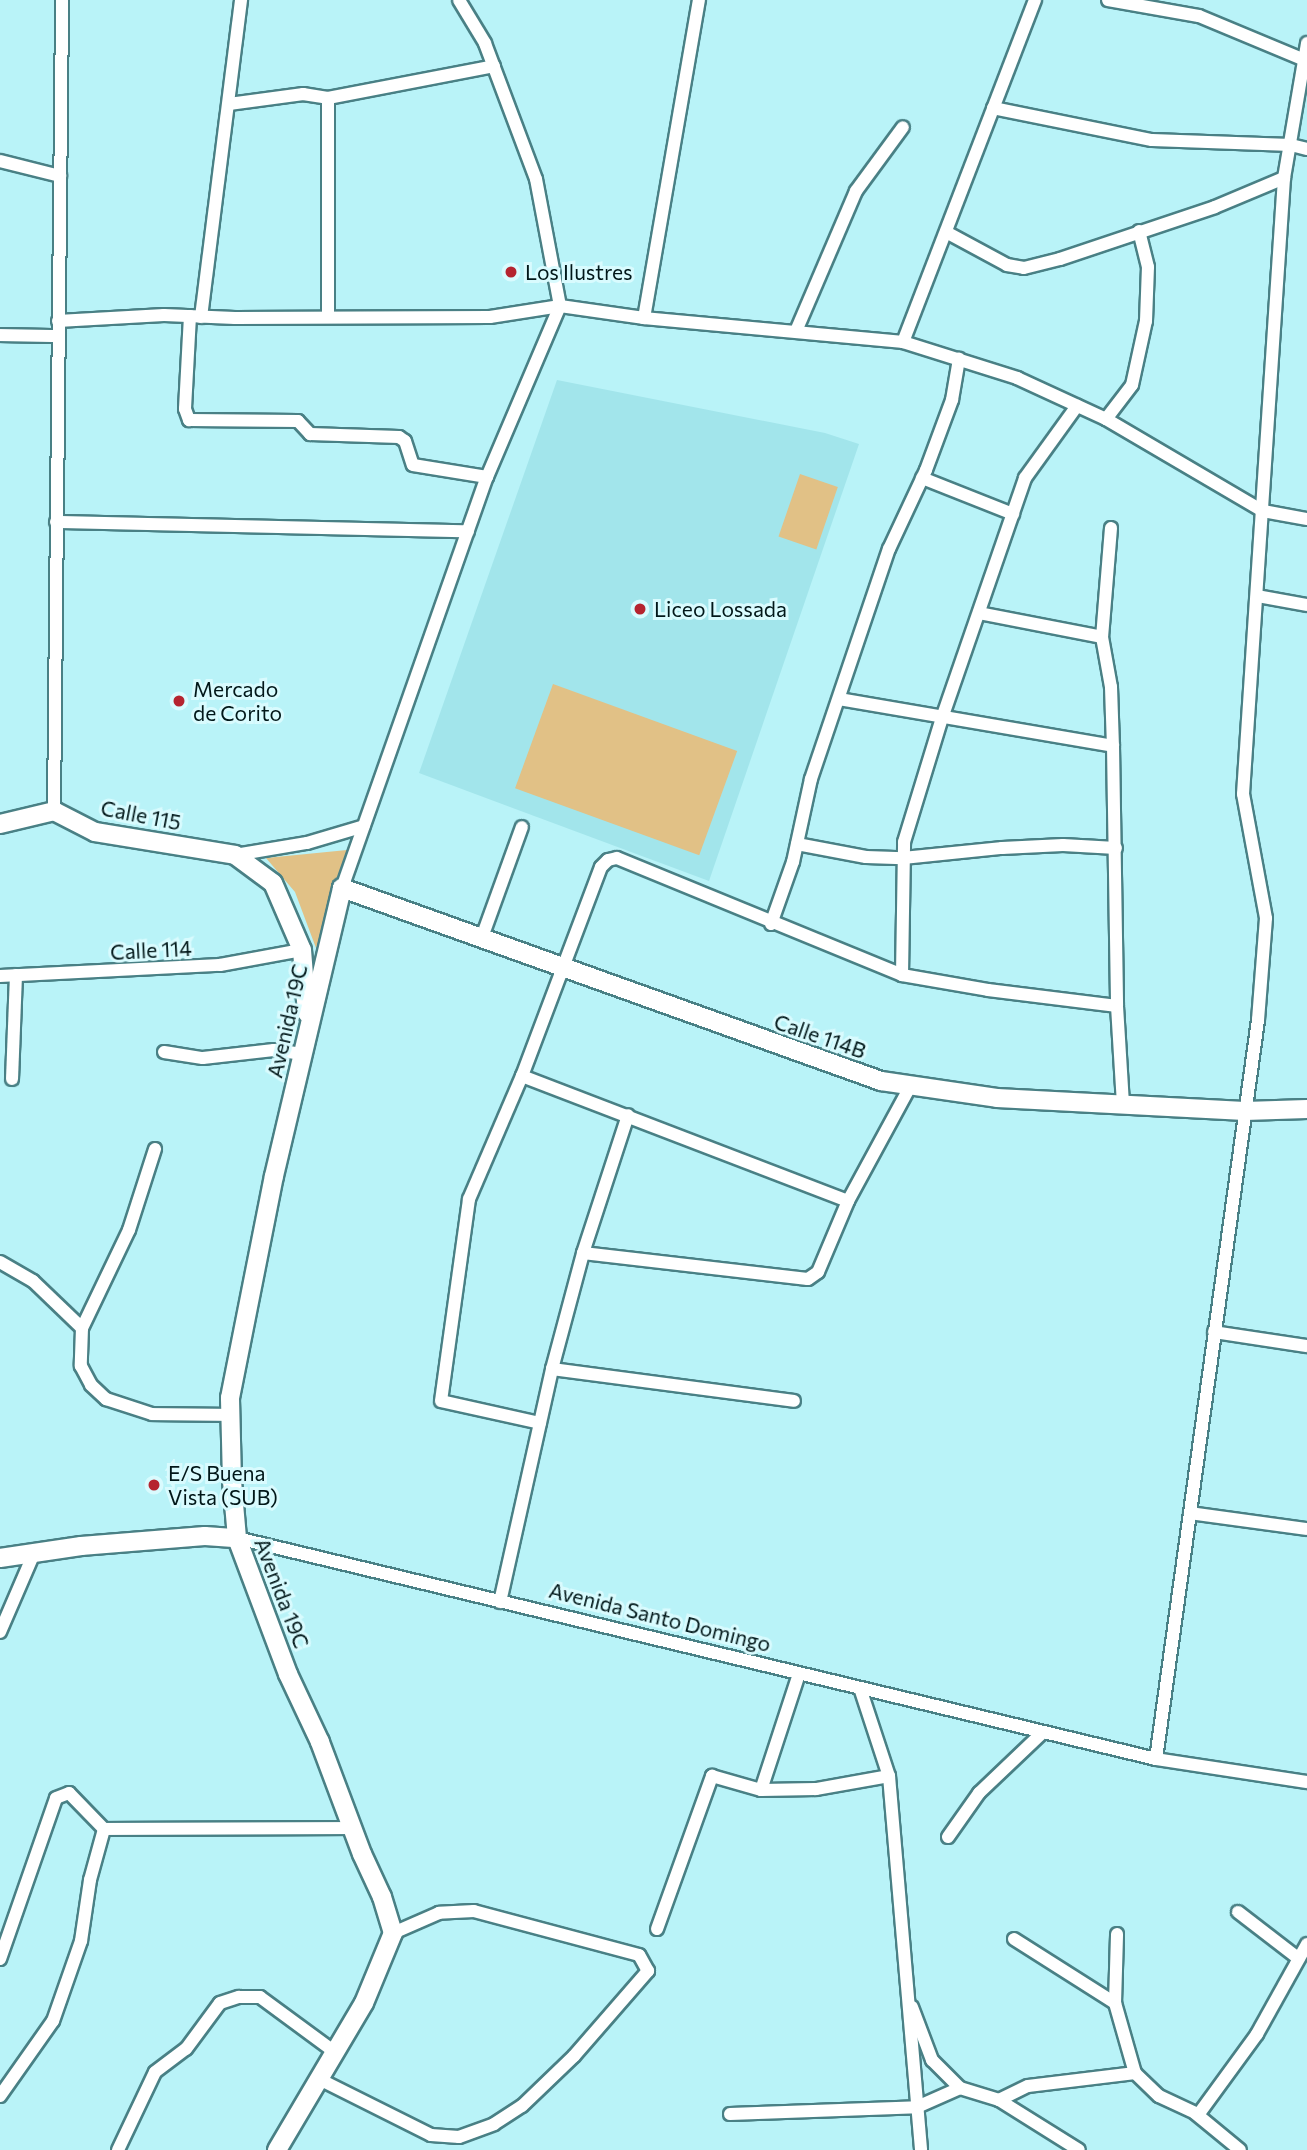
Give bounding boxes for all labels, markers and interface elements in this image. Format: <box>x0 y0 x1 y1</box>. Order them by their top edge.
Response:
place label: Los Ilustres <box>525 259 633 285</box>
marker: Los Ilustres <box>503 264 519 280</box>
place label: Liceo Lossada <box>654 596 787 622</box>
marker: Liceo Lossada <box>632 601 648 617</box>
place label: Mercado de Corito <box>193 676 282 726</box>
marker: Mercado de Corito <box>171 693 187 709</box>
street label: Calle 115 <box>99 795 183 835</box>
street label: Calle 114 <box>110 935 192 965</box>
street label: Avenida 19C <box>262 962 312 1080</box>
street label: Calle 114B <box>771 1009 869 1063</box>
place label: E/S Buena Vista (SUB) <box>168 1460 278 1510</box>
marker: E/S Buena Vista (SUB) <box>146 1477 162 1493</box>
street label: Avenida 19C <box>249 1534 315 1652</box>
street label: Avenida Santo Domingo <box>547 1577 773 1657</box>

